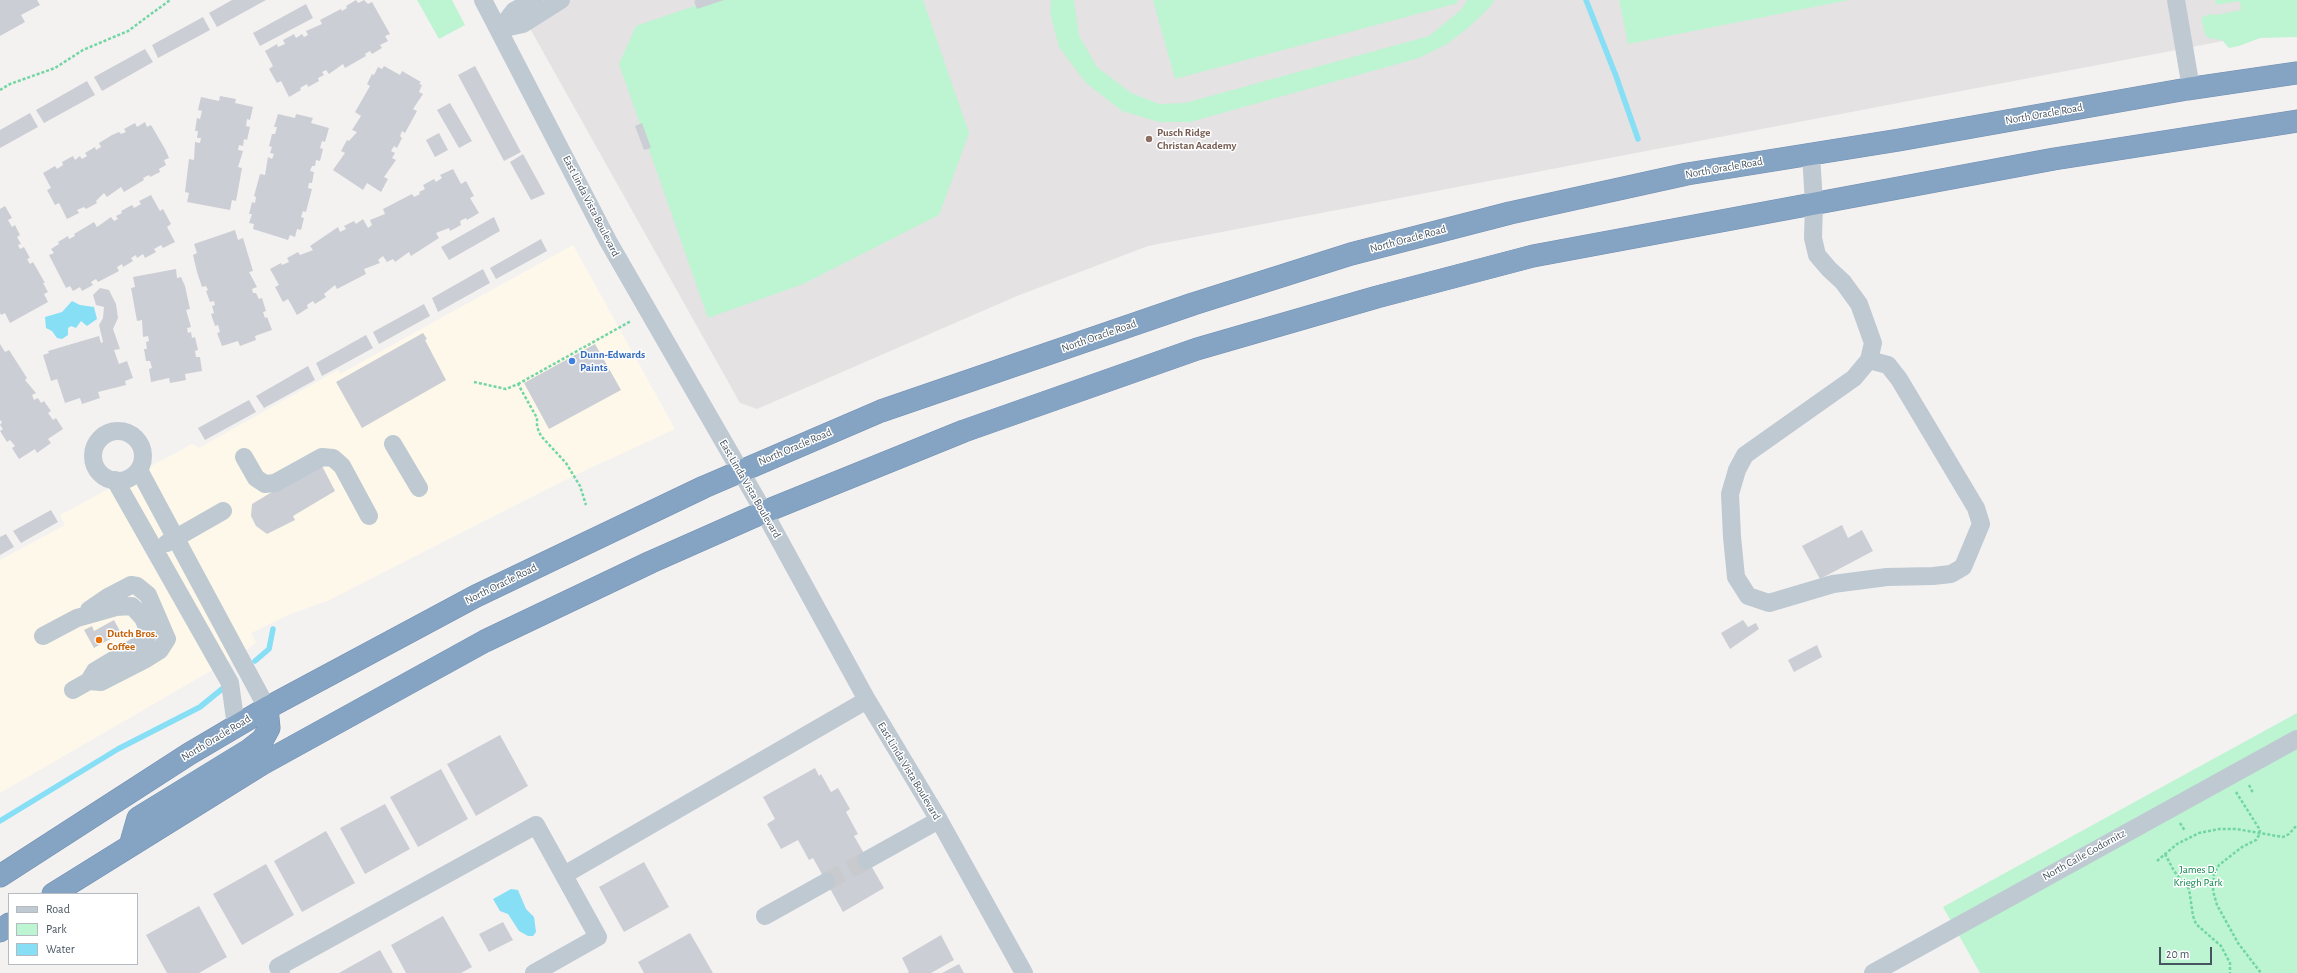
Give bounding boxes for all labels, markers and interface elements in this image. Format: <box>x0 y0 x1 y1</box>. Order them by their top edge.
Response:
street label: North Oracle Road <box>2004 101 2084 127</box>
place label: Pusch Ridge Christan Academy <box>1157 126 1236 152</box>
marker: Pusch Ridge Christan Academy <box>1144 134 1154 144</box>
street label: East Linda Vista Boulevard <box>560 153 622 259</box>
street label: North Oracle Road <box>1684 155 1764 181</box>
street label: North Oracle Road <box>1368 222 1448 256</box>
street label: North Oracle Road <box>1060 317 1138 355</box>
place label: Dunn-Edwards Paints <box>580 348 645 374</box>
marker: Dunn-Edwards Paints <box>567 356 577 366</box>
street label: North Oracle Road <box>756 426 834 468</box>
street label: East Linda Vista Boulevard <box>716 437 784 541</box>
street label: North Oracle Road <box>463 561 539 607</box>
place label: Dutch Bros. Coffee <box>107 627 157 653</box>
marker: Dutch Bros. Coffee <box>94 635 104 645</box>
street label: North Oracle Road <box>179 712 253 764</box>
street label: East Linda Vista Boulevard <box>875 720 943 822</box>
street label: North Calle Godornitz <box>2040 827 2128 883</box>
park label: James D. Kriegh Park <box>2174 863 2222 889</box>
legend <box>8 893 138 965</box>
text: Road <box>46 903 70 915</box>
text: Park <box>46 923 67 935</box>
scale bar <box>2161 939 2214 965</box>
text: Water <box>46 943 75 955</box>
text: 20 m <box>2166 948 2189 960</box>

